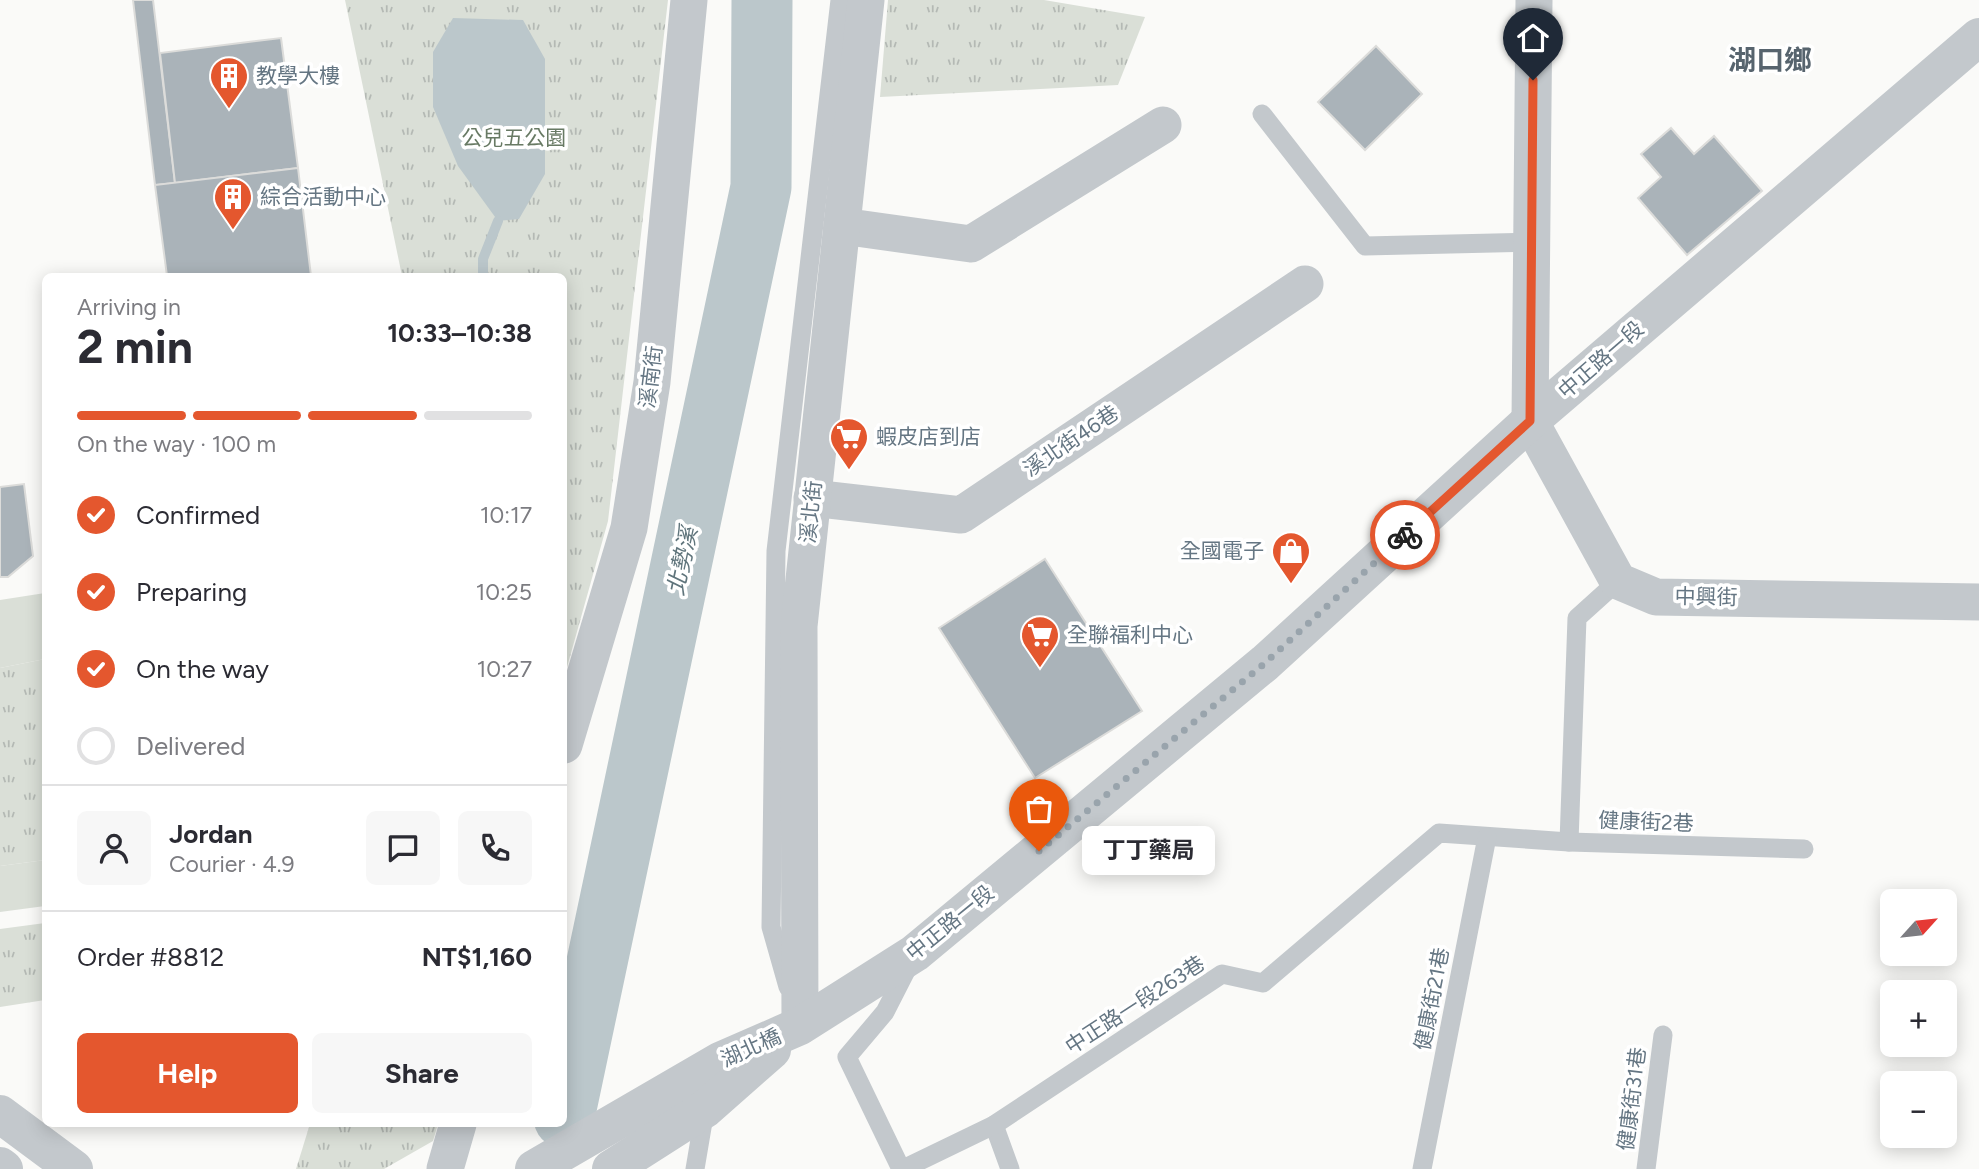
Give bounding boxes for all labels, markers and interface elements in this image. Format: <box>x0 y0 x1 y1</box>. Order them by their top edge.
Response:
pin <box>1503 8 1563 80</box>
icon: home <box>1514 19 1552 57</box>
district label: 湖口鄉 <box>1728 43 1812 77</box>
building icon: 教學大樓 <box>208 55 250 110</box>
place label: 教學大樓 <box>256 63 340 88</box>
park label: 公兒五公園 <box>462 125 567 150</box>
building icon: 綜合活動中心 <box>212 176 254 231</box>
place label: 綜合活動中心 <box>260 184 386 209</box>
text: Arriving in <box>77 293 181 321</box>
street label: 中正路一段 <box>1553 316 1648 403</box>
text: 10:33–10:38 <box>387 317 532 349</box>
text: 2 min <box>77 319 193 375</box>
street label: 溪南街 <box>634 344 667 410</box>
street label: 溪北街46巷 <box>1019 400 1123 481</box>
supermarket icon: 蝦皮店到店 <box>828 416 870 471</box>
place label: 蝦皮店到店 <box>876 424 981 449</box>
text: On the way · 100 m <box>77 430 276 458</box>
street label: 溪北街 <box>795 479 826 545</box>
icon: check <box>77 496 115 534</box>
text: Confirmed <box>136 499 260 531</box>
courier <box>1370 500 1440 570</box>
text: 10:17 <box>480 501 532 529</box>
icon: bike <box>1386 516 1424 554</box>
water label: 北勢溪 <box>661 521 703 598</box>
shop icon: 全國電子 <box>1270 530 1312 585</box>
place label: 全國電子 <box>1180 538 1264 563</box>
icon: check <box>77 573 115 611</box>
text: Preparing <box>136 576 247 608</box>
text: 10:25 <box>476 578 532 606</box>
street label: 中興街 <box>1674 583 1738 610</box>
supermarket icon: 全聯福利中心 <box>1019 614 1061 669</box>
place label: 全聯福利中心 <box>1067 622 1193 647</box>
icon: check <box>77 650 115 688</box>
text: On the way <box>136 653 269 685</box>
text: 10:27 <box>477 655 532 683</box>
text: Delivered <box>136 730 245 762</box>
pin <box>1009 779 1069 851</box>
icon: bag <box>1020 790 1058 828</box>
street label: 健康街2巷 <box>1598 807 1694 836</box>
button: person <box>77 811 151 885</box>
button: chat <box>366 811 440 885</box>
button: phone <box>458 811 532 885</box>
text: Jordan <box>169 818 252 850</box>
callout: 丁丁藥局 <box>1081 826 1214 876</box>
text: 丁丁藥局 <box>1103 836 1195 864</box>
text: Courier · 4.9 <box>169 850 295 878</box>
street label: 中正路一段 <box>901 880 998 965</box>
north arrow <box>1880 889 1956 966</box>
map controls <box>1880 889 1957 1148</box>
text: Order #8812 <box>77 941 224 973</box>
text: NT$1,160 <box>422 941 532 973</box>
street label: 健康街21巷 <box>1409 945 1454 1053</box>
street label: 中正路一段263巷 <box>1060 950 1209 1059</box>
button: + <box>1880 980 1957 1057</box>
street label: 湖北橋 <box>717 1023 785 1072</box>
button: Help <box>77 1033 298 1113</box>
button: Share <box>312 1033 532 1113</box>
street label: 健康街31巷 <box>1613 1046 1650 1152</box>
button: − <box>1880 1071 1957 1148</box>

